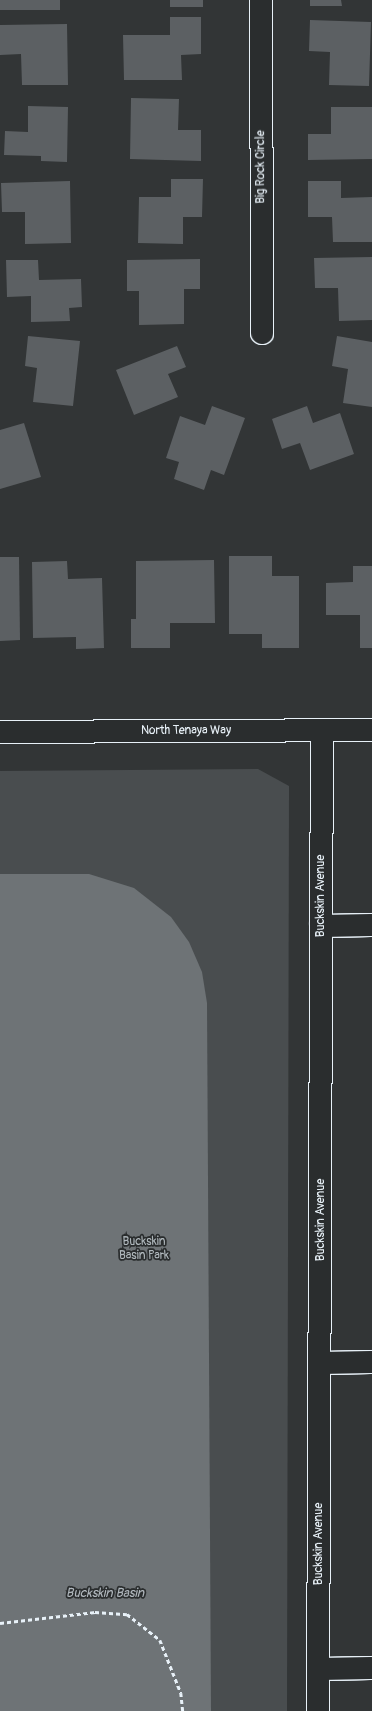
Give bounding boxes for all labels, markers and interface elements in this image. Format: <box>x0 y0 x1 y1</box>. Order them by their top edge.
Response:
street label: Big Rock Circle <box>254 130 268 204</box>
street label: North Tenaya Way <box>141 724 231 738</box>
street label: Buckskin Avenue <box>314 855 328 937</box>
street label: Buckskin Avenue <box>314 1179 328 1261</box>
park label: Buckskin Basin Park <box>119 1235 169 1263</box>
street label: Buckskin Avenue <box>312 1503 326 1585</box>
water label: Buckskin Basin <box>66 1585 144 1601</box>

